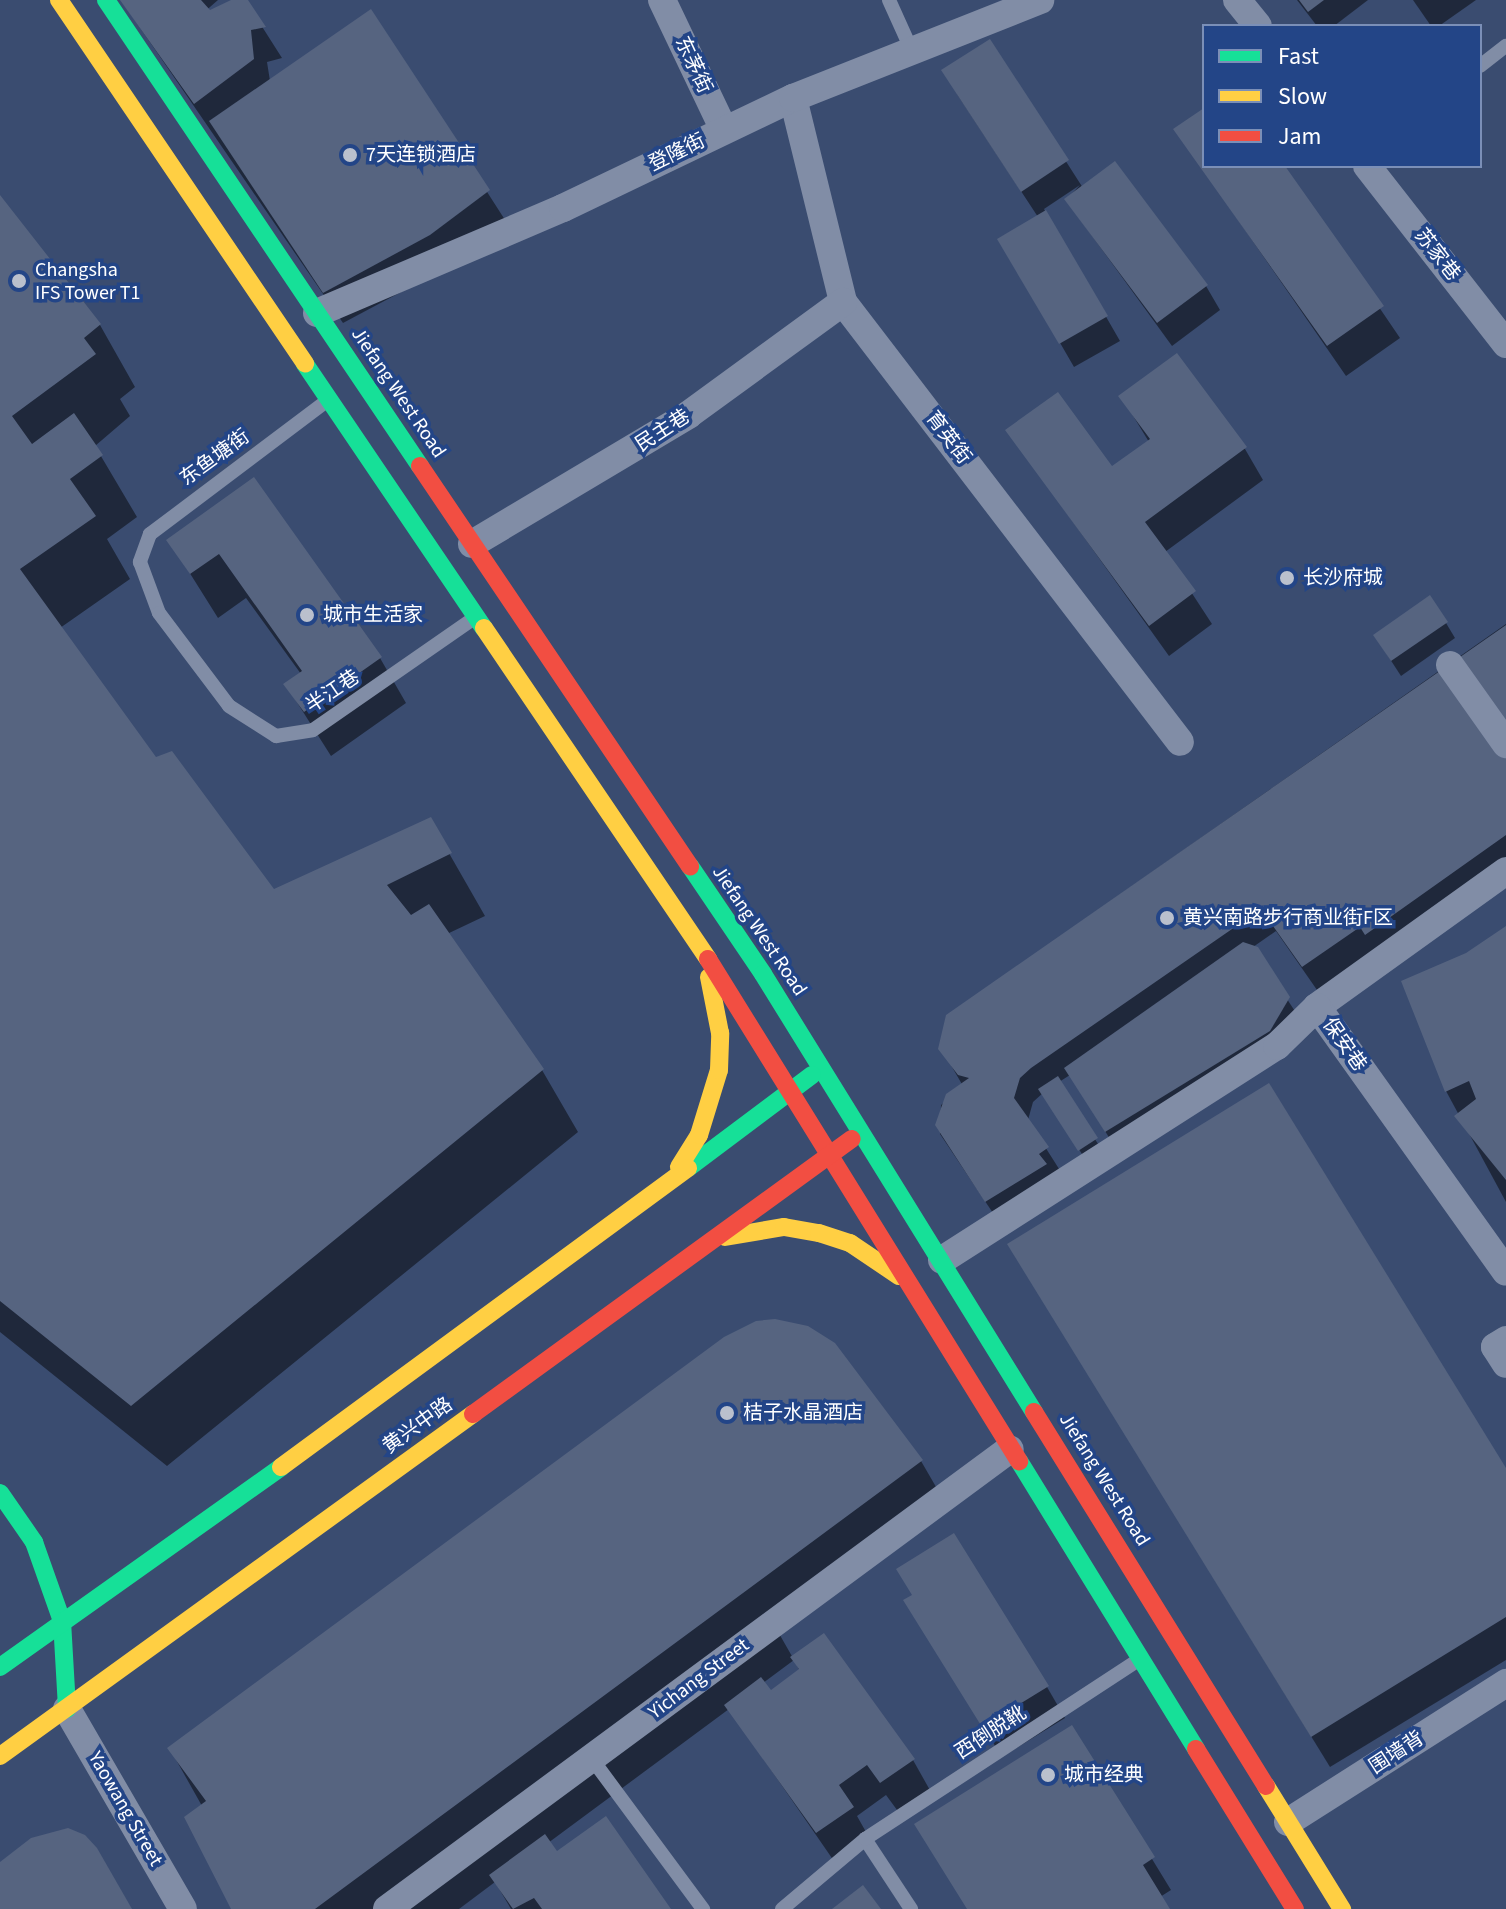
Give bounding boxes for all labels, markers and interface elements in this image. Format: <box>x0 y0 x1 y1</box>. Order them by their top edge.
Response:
legend <box>1202 24 1482 168</box>
street label: 东茅街 <box>669 33 717 97</box>
text: Fast <box>1278 39 1319 74</box>
text: Slow <box>1278 79 1327 114</box>
text: Jam <box>1278 119 1322 154</box>
street label: 登隆街 <box>645 129 709 177</box>
place label: 7天连锁酒店 <box>366 143 476 167</box>
marker: 7天连锁酒店 <box>341 146 359 164</box>
street label: 苏家巷 <box>1409 224 1465 286</box>
place label: Changsha IFS Tower T1 <box>35 258 140 305</box>
marker: Changsha IFS Tower T1 <box>10 272 28 290</box>
street label: Jiefang West Road <box>345 323 451 463</box>
street label: 民主巷 <box>631 405 695 457</box>
street label: 育英街 <box>920 407 976 469</box>
street label: 东鱼塘街 <box>176 425 254 491</box>
place label: 长沙府城 <box>1303 566 1383 590</box>
marker: 长沙府城 <box>1278 569 1296 587</box>
place label: 城市生活家 <box>323 603 423 627</box>
marker: 城市生活家 <box>298 606 316 624</box>
street label: 半江巷 <box>301 665 365 719</box>
street label: Jiefang West Road <box>706 861 812 1001</box>
place label: 黄兴南路步行商业街F区 <box>1183 906 1393 930</box>
marker: 黄兴南路步行商业街F区 <box>1158 909 1176 927</box>
street label: 保安巷 <box>1317 1014 1371 1076</box>
street label: 黄兴中路 <box>379 1393 457 1459</box>
place label: 桔子水晶酒店 <box>743 1401 863 1425</box>
marker: 桔子水晶酒店 <box>718 1404 736 1422</box>
street label: Jiefang West Road <box>1053 1409 1155 1551</box>
street label: Yichang Street <box>644 1633 754 1725</box>
street label: 西倒脱靴 <box>951 1701 1031 1765</box>
street label: 围墙背 <box>1365 1727 1429 1779</box>
street label: Yaowang Street <box>83 1747 167 1871</box>
place label: 城市经典 <box>1064 1763 1144 1787</box>
marker: 城市经典 <box>1039 1766 1057 1784</box>

